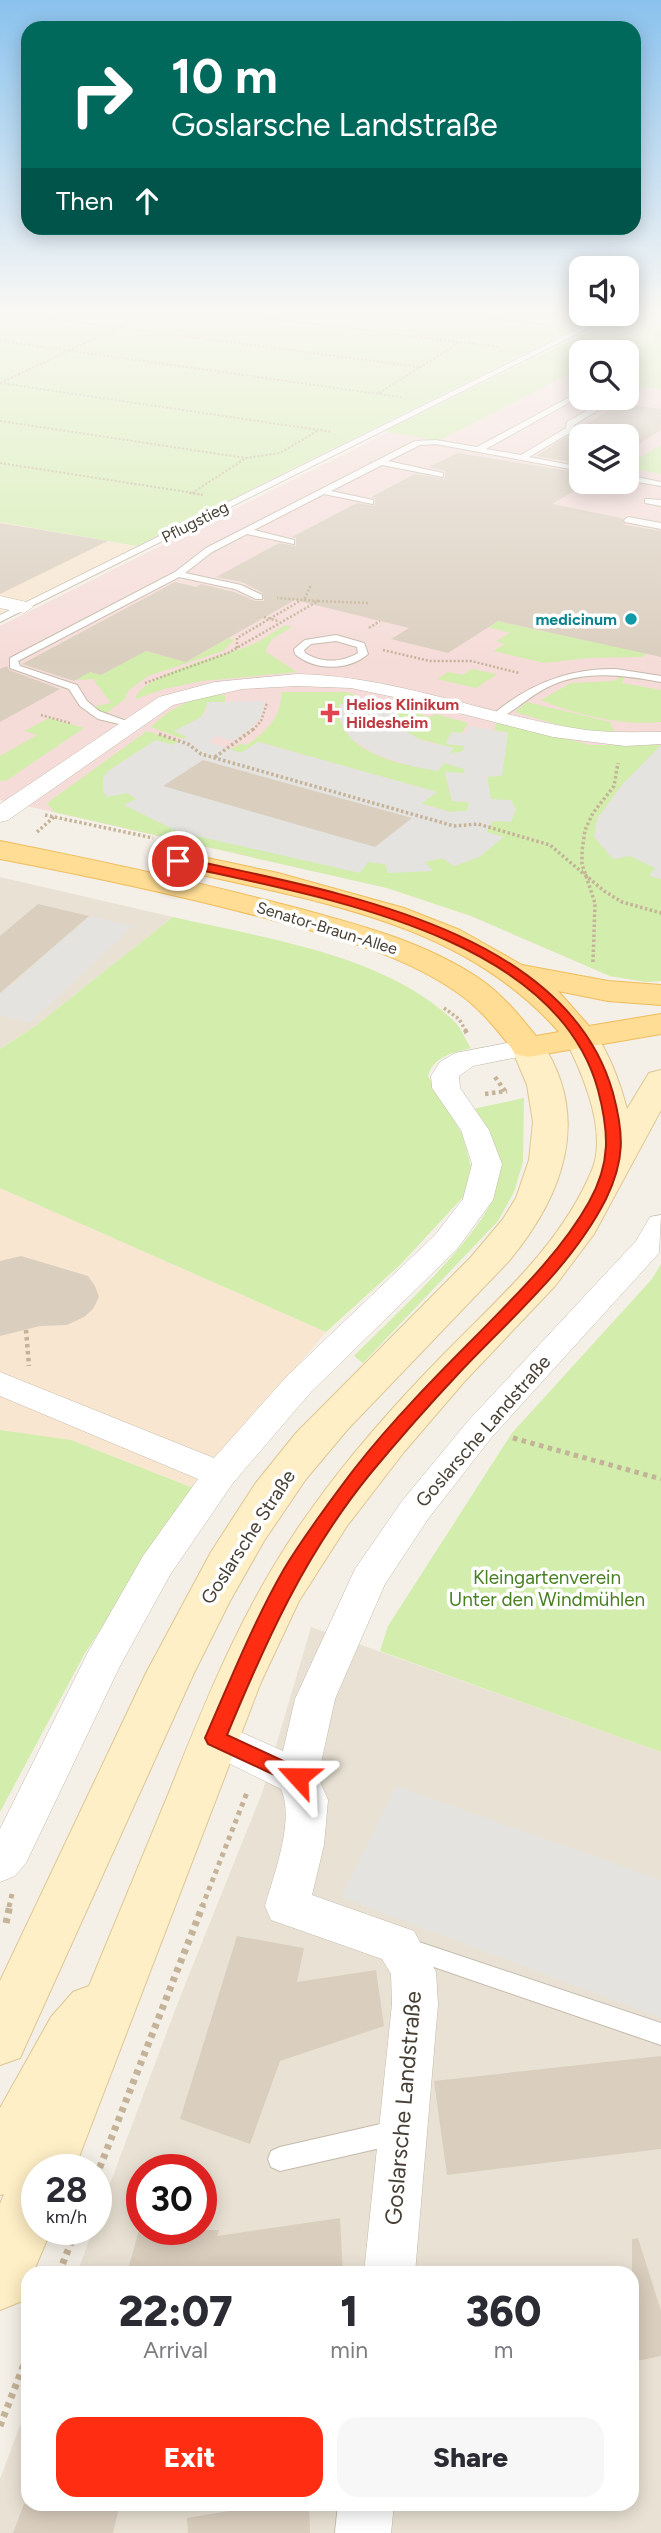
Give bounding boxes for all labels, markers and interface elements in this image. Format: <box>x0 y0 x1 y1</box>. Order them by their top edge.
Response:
text: 10 m <box>171 46 278 105</box>
icon: right <box>56 49 147 140</box>
text: Goslarsche Landstraße <box>171 106 498 144</box>
icon: ahead <box>128 182 166 220</box>
text: Then <box>56 185 114 217</box>
map controls <box>569 256 639 494</box>
button: sound <box>569 256 639 326</box>
button: search <box>569 340 639 410</box>
button: layers <box>569 424 639 494</box>
street label: Pflugstieg <box>158 497 232 547</box>
place label: medicinum <box>535 610 617 629</box>
marker: medicinum <box>623 611 639 627</box>
place label: Helios Klinikum Hildesheim <box>346 695 459 732</box>
marker: Helios Klinikum Hildesheim <box>320 703 340 723</box>
pin <box>148 831 208 891</box>
icon: arrive <box>159 842 197 880</box>
street label: Senator-Braun-Allee <box>254 898 400 959</box>
street label: Goslarsche Landstraße <box>411 1350 555 1512</box>
street label: Goslarsche Straße <box>196 1466 300 1608</box>
park label: Kleingartenverein Unter den Windmühlen <box>449 1566 645 1611</box>
position arrow <box>261 1740 335 1814</box>
street label: Goslarsche Landstraße <box>379 1990 427 2226</box>
speed limit sign: 30 <box>126 2154 217 2245</box>
text: 28 <box>46 2169 87 2211</box>
text: km/h <box>46 2206 87 2228</box>
text: 22:07 <box>119 2286 233 2337</box>
text: 1 <box>340 2286 358 2337</box>
text: 360 <box>466 2286 541 2337</box>
text: Arrival <box>143 2336 208 2364</box>
text: min <box>330 2336 368 2364</box>
text: m <box>494 2336 513 2364</box>
button: Exit <box>56 2417 323 2497</box>
button: Share <box>337 2417 604 2497</box>

